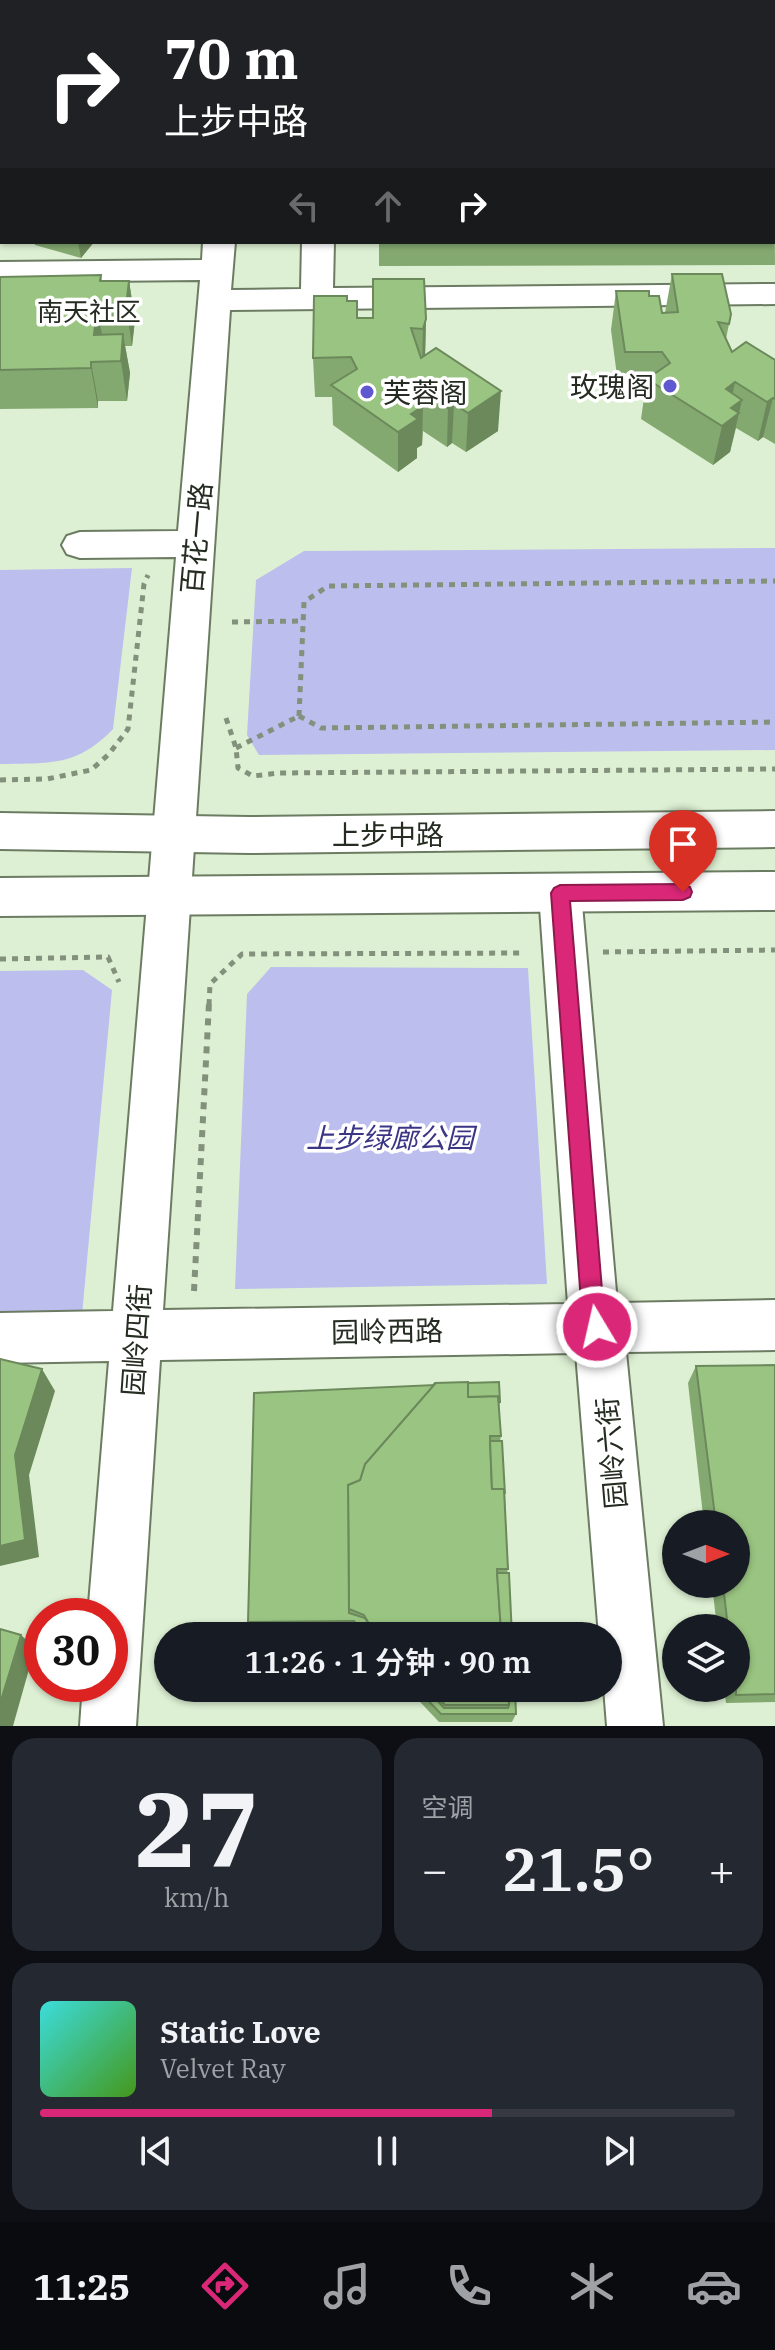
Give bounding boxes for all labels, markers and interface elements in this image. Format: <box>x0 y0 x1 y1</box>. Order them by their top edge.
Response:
text: 70 m <box>164 22 299 94</box>
icon: right <box>32 32 136 136</box>
text: 上步中路 <box>164 97 308 144</box>
icon: left <box>282 184 326 228</box>
icon: ahead <box>366 184 410 228</box>
icon: right <box>450 184 494 228</box>
district label: 南天社区 <box>37 294 141 328</box>
place label: 玫瑰阁 <box>570 368 654 405</box>
place label: 芙蓉阁 <box>383 374 467 411</box>
marker: 玫瑰阁 <box>661 377 679 395</box>
marker: 芙蓉阁 <box>358 383 376 401</box>
street label: 百花一路 <box>173 481 219 595</box>
pin <box>649 810 717 892</box>
street label: 上步中路 <box>332 816 444 853</box>
icon: arrive <box>661 822 705 866</box>
park label: 上步绿廊公园 <box>306 1119 478 1156</box>
street label: 园岭四街 <box>114 1283 158 1397</box>
position arrow <box>555 1285 639 1369</box>
street label: 园岭西路 <box>331 1312 443 1350</box>
street label: 园岭六街 <box>588 1396 634 1510</box>
north arrow <box>662 1510 750 1598</box>
map controls <box>662 1510 750 1702</box>
speed limit sign: 30 <box>24 1598 128 1702</box>
button: layers <box>662 1614 750 1702</box>
text: 11:26 · 1 分钟 · 90 m <box>245 1642 531 1681</box>
text: 27 <box>134 1760 259 1896</box>
text: 空调 <box>422 1790 474 1824</box>
text: 21.5° <box>502 1829 655 1908</box>
text: − <box>422 1841 448 1898</box>
text: + <box>709 1841 735 1898</box>
text: km/h <box>164 1880 230 1914</box>
text: Static Love <box>160 2012 321 2051</box>
text: Velvet Ray <box>160 2051 286 2085</box>
icon: previous <box>134 2129 178 2173</box>
icon: pause <box>365 2129 409 2173</box>
icon: next <box>597 2129 641 2173</box>
icon: directions <box>197 2258 253 2314</box>
icon: music <box>319 2258 375 2314</box>
icon: phone <box>441 2258 497 2314</box>
icon: climate <box>564 2258 620 2314</box>
icon: car <box>686 2258 742 2314</box>
text: 11:25 <box>33 2263 130 2310</box>

